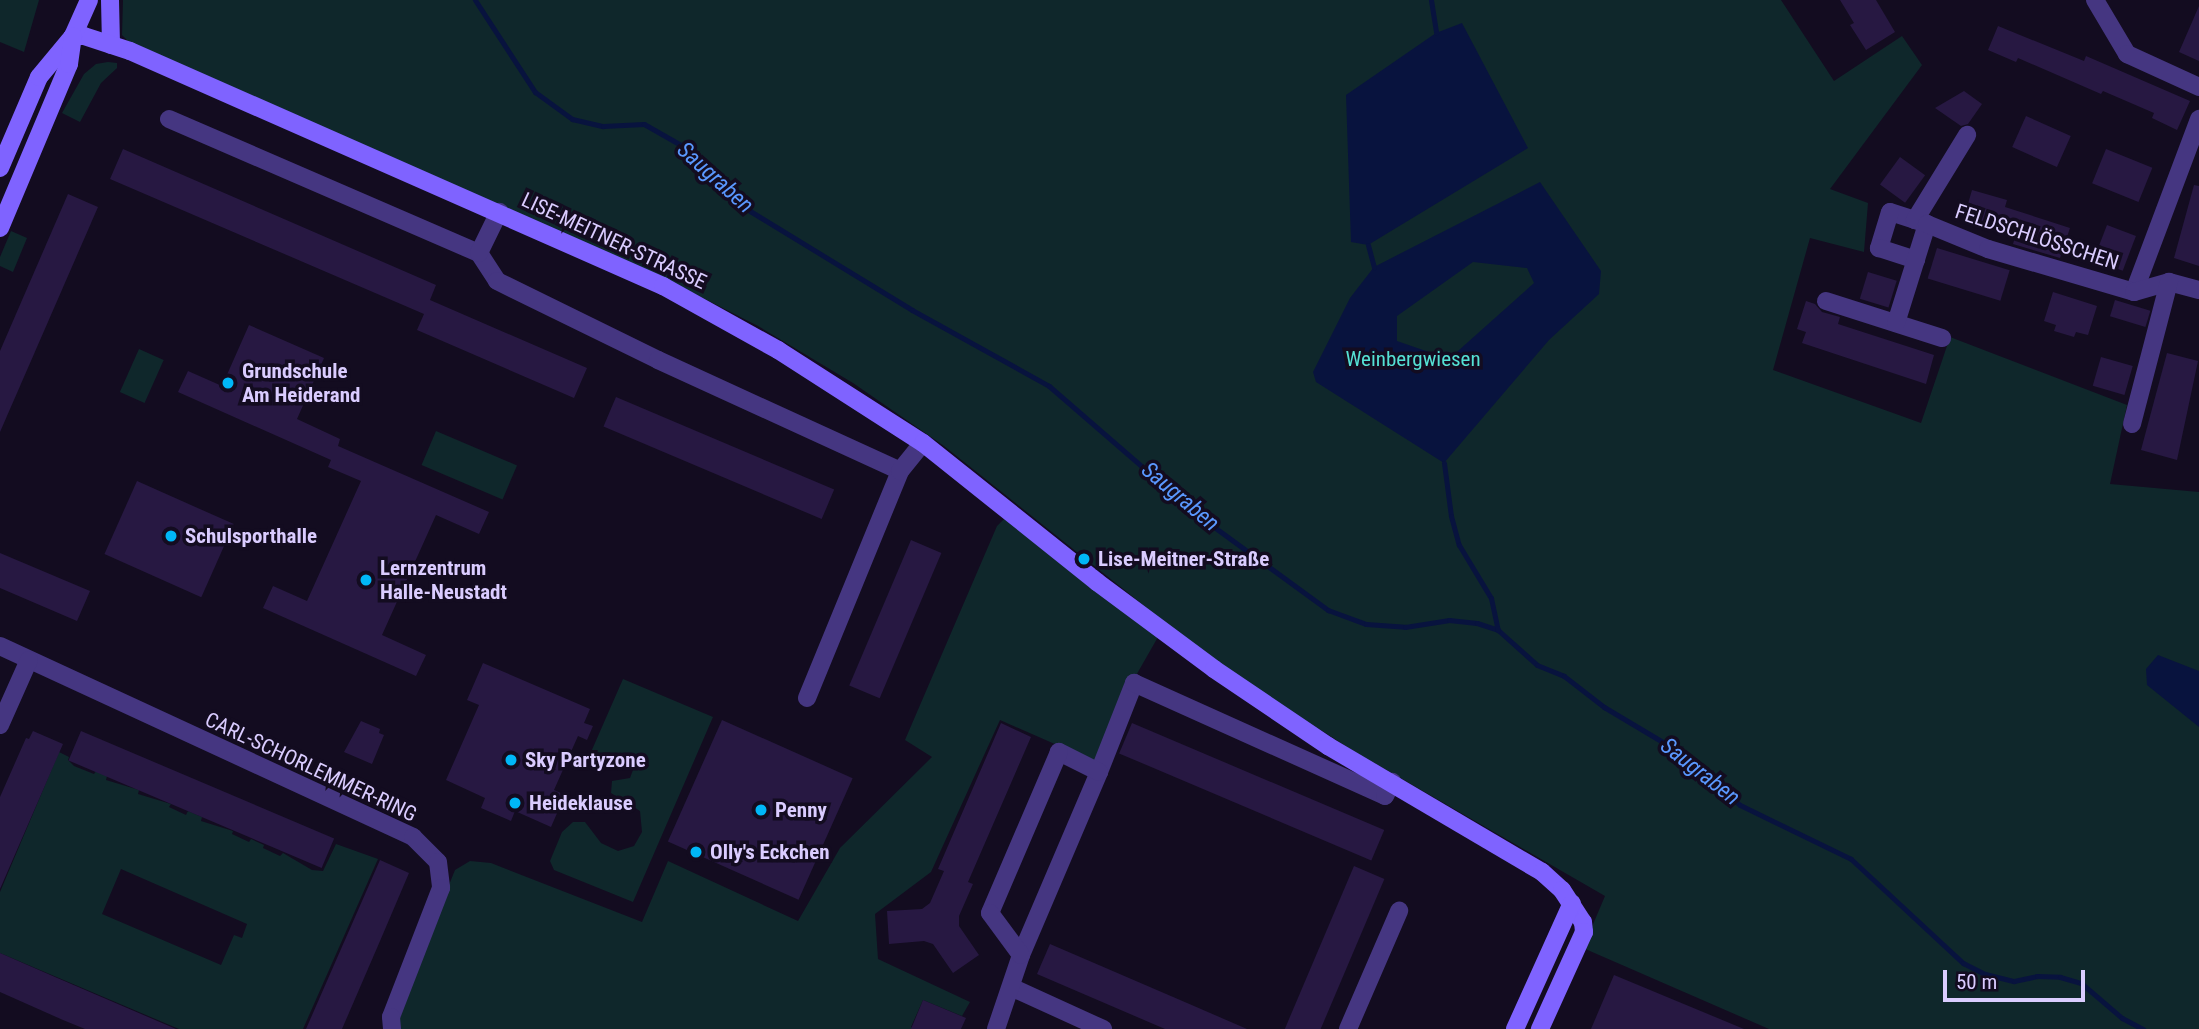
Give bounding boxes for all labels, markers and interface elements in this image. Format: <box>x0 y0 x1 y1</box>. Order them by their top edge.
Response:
water label: Saugraben <box>671 137 759 219</box>
street label: LISE-MEITNER-STRASSE <box>518 187 710 295</box>
street label: FELDSCHLÖSSCHEN <box>1952 199 2122 275</box>
park label: Weinbergwiesen <box>1345 346 1481 372</box>
place label: Grundschule Am Heiderand <box>242 358 360 408</box>
marker: Grundschule Am Heiderand <box>220 375 236 391</box>
water label: Saugraben <box>1135 456 1225 538</box>
place label: Schulsporthalle <box>185 523 317 549</box>
marker: Schulsporthalle <box>163 528 179 544</box>
place label: Lise-Meitner-Straße <box>1098 546 1269 572</box>
marker: Lise-Meitner-Straße <box>1076 551 1092 567</box>
place label: Lernzentrum Halle-Neustadt <box>380 555 507 605</box>
marker: Lernzentrum Halle-Neustadt <box>358 572 374 588</box>
street label: CARL-SCHORLEMMER-RING <box>201 707 421 827</box>
water label: Saugraben <box>1655 732 1745 812</box>
place label: Sky Partyzone <box>525 747 646 773</box>
marker: Sky Partyzone <box>503 752 519 768</box>
place label: Heideklause <box>529 790 633 816</box>
marker: Heideklause <box>507 795 523 811</box>
place label: Penny <box>775 797 827 823</box>
marker: Penny <box>753 802 769 818</box>
place label: Olly's Eckchen <box>710 839 830 865</box>
marker: Olly's Eckchen <box>688 844 704 860</box>
scale bar <box>1947 956 2089 1000</box>
text: 50 m <box>1956 970 1997 994</box>

